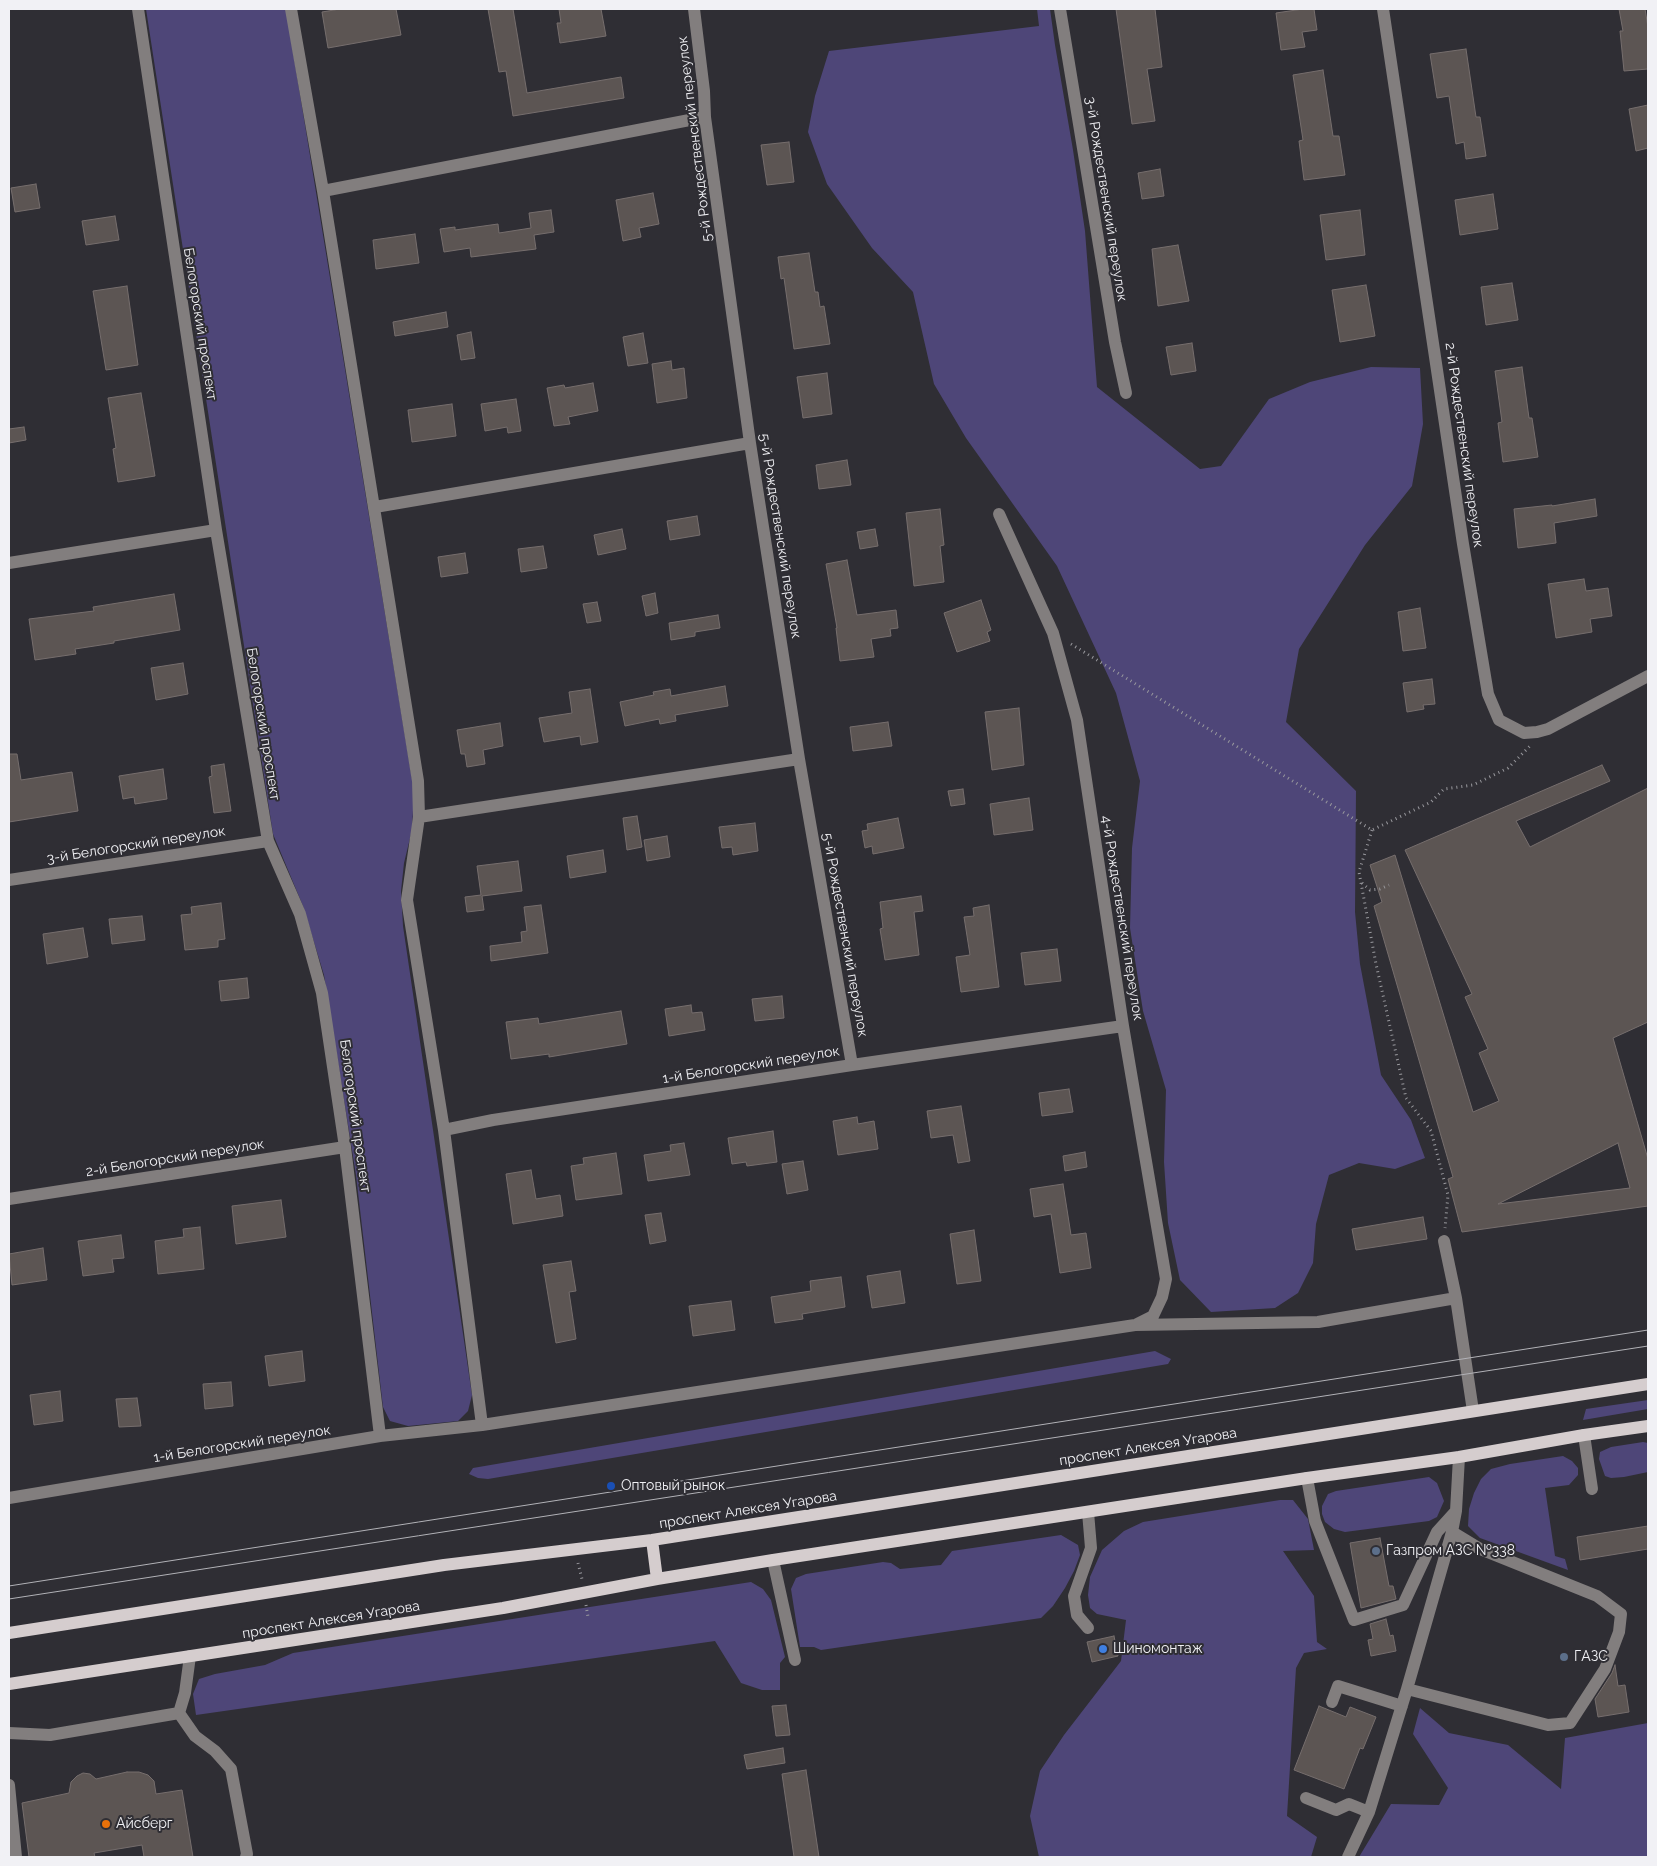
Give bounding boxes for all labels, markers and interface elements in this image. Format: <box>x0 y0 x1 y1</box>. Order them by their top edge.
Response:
street label: 5-й Рождественский переулок <box>674 35 716 243</box>
street label: 3-й Рождественский переулок <box>1082 95 1130 303</box>
street label: Белогорский проспект <box>180 247 220 401</box>
street label: 2-й Рождественский переулок <box>1441 341 1487 549</box>
street label: 5-й Рождественский переулок <box>755 432 805 640</box>
street label: Белогорский проспект <box>243 647 283 801</box>
street label: 4-й Рождественский переулок <box>1097 814 1147 1022</box>
street label: 3-й Белогорский переулок <box>45 823 227 867</box>
street label: 5-й Рождественский переулок <box>819 832 871 1038</box>
street label: Белогорский проспект <box>336 1038 374 1194</box>
street label: 1-й Белогорский переулок <box>661 1043 841 1087</box>
street label: 2-й Белогорский переулок <box>85 1136 265 1180</box>
street label: 1-й Белогорский переулок <box>152 1422 332 1466</box>
street label: проспект Алексея Угарова <box>1058 1425 1238 1469</box>
place label: Оптовый рынок <box>621 1478 725 1494</box>
marker: Оптовый рынок <box>605 1480 617 1492</box>
street label: проспект Алексея Угарова <box>658 1488 838 1532</box>
place label: Газпром АЗС №338 <box>1386 1543 1515 1559</box>
marker: Газпром АЗС №338 <box>1370 1545 1382 1557</box>
street label: проспект Алексея Угарова <box>241 1598 421 1642</box>
place label: Шиномонтаж <box>1113 1641 1203 1657</box>
marker: Шиномонтаж <box>1097 1643 1109 1655</box>
place label: ГАЗС <box>1574 1649 1608 1665</box>
marker: ГАЗС <box>1558 1651 1570 1663</box>
place label: Айсберг <box>116 1816 173 1832</box>
marker: Айсберг <box>100 1818 112 1830</box>

